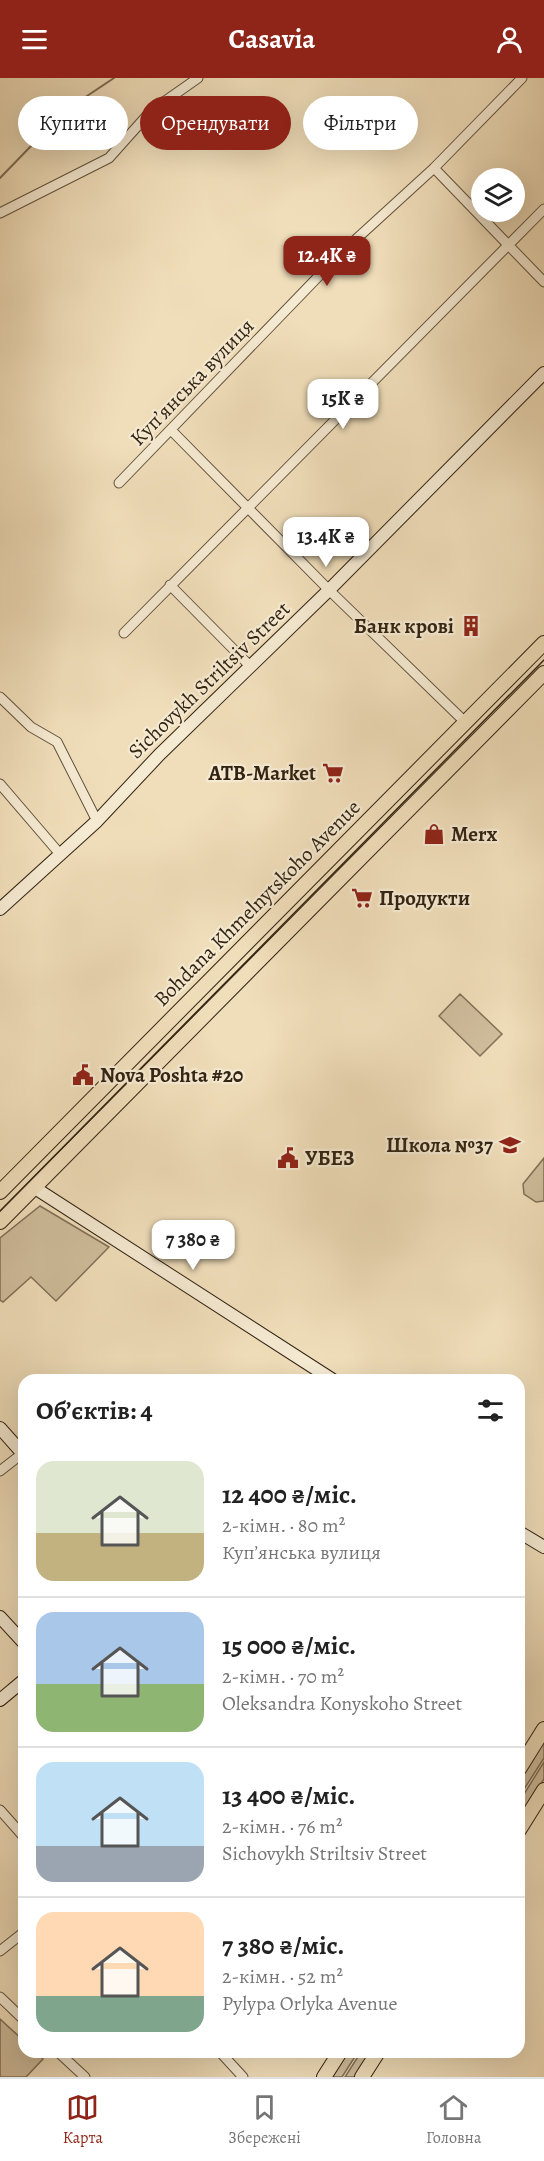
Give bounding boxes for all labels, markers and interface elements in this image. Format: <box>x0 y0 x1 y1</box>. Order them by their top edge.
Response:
text: Casavia <box>229 21 315 57</box>
icon: menu <box>18 23 51 56</box>
icon: person <box>493 23 526 56</box>
chip: Купити <box>18 96 128 150</box>
chip: Орендувати <box>140 96 291 150</box>
chip: Фільтри <box>303 96 418 150</box>
map controls <box>471 168 525 222</box>
button: layers <box>471 168 525 222</box>
pin: 12.4K ₴ <box>272 236 382 287</box>
text: 12.4K ₴ <box>297 242 357 269</box>
street label: Купʼянська вулиця <box>124 312 260 452</box>
pin: 15K ₴ <box>301 379 385 430</box>
text: 15K ₴ <box>321 385 365 412</box>
pin: 13.4K ₴ <box>271 517 381 568</box>
text: 13.4K ₴ <box>297 523 355 550</box>
street label: Sichovykh Striltsiv Street <box>122 595 296 765</box>
place label: Банк крові <box>354 612 454 640</box>
building icon: Банк крові <box>459 614 483 638</box>
place label: ATB-Market <box>207 759 316 787</box>
supermarket icon: ATB-Market <box>321 761 345 785</box>
street label: Bohdana Khmelnytskoho Avenue <box>148 794 366 1012</box>
place label: Merx <box>451 820 498 848</box>
shop icon: Merx <box>422 822 446 846</box>
place label: Продукти <box>379 884 470 912</box>
supermarket icon: Продукти <box>350 886 374 910</box>
place label: Nova Poshta #20 <box>100 1061 244 1089</box>
public building icon: Nova Poshta #20 <box>71 1063 95 1087</box>
place label: Школа №37 <box>386 1131 493 1159</box>
school or university icon: Школа №37 <box>498 1133 522 1157</box>
place label: УБЕЗ <box>305 1144 355 1172</box>
public building icon: УБЕЗ <box>276 1146 300 1170</box>
pin: 7 380 ₴ <box>138 1220 248 1271</box>
text: 7 380 ₴ <box>166 1226 220 1253</box>
text: Об’єктів: 4 <box>36 1393 153 1428</box>
icon: filters <box>474 1394 507 1427</box>
text: 12 400 ₴/міс. <box>222 1477 357 1512</box>
icon: home <box>84 1485 156 1557</box>
text: 2-кімн. · 80 m² <box>222 1512 345 1539</box>
text: Купʼянська вулиця <box>222 1539 381 1566</box>
text: 15 000 ₴/міс. <box>222 1628 356 1663</box>
icon: home <box>84 1636 156 1708</box>
text: 2-кімн. · 70 m² <box>222 1663 344 1690</box>
text: Oleksandra Konyskoho Street <box>222 1690 462 1717</box>
text: 13 400 ₴/міс. <box>222 1778 355 1813</box>
icon: home <box>84 1786 156 1858</box>
text: 2-кімн. · 76 m² <box>222 1813 343 1840</box>
text: Sichovykh Striltsiv Street <box>222 1840 427 1867</box>
text: 7 380 ₴/міс. <box>222 1928 344 1963</box>
icon: home <box>84 1936 156 2008</box>
text: 2-кімн. · 52 m² <box>222 1963 343 1990</box>
text: Pylypa Orlyka Avenue <box>222 1990 397 2017</box>
tab: Карта <box>63 2091 103 2149</box>
tab: Збережені <box>228 2091 301 2149</box>
tab: Головна <box>426 2091 481 2149</box>

